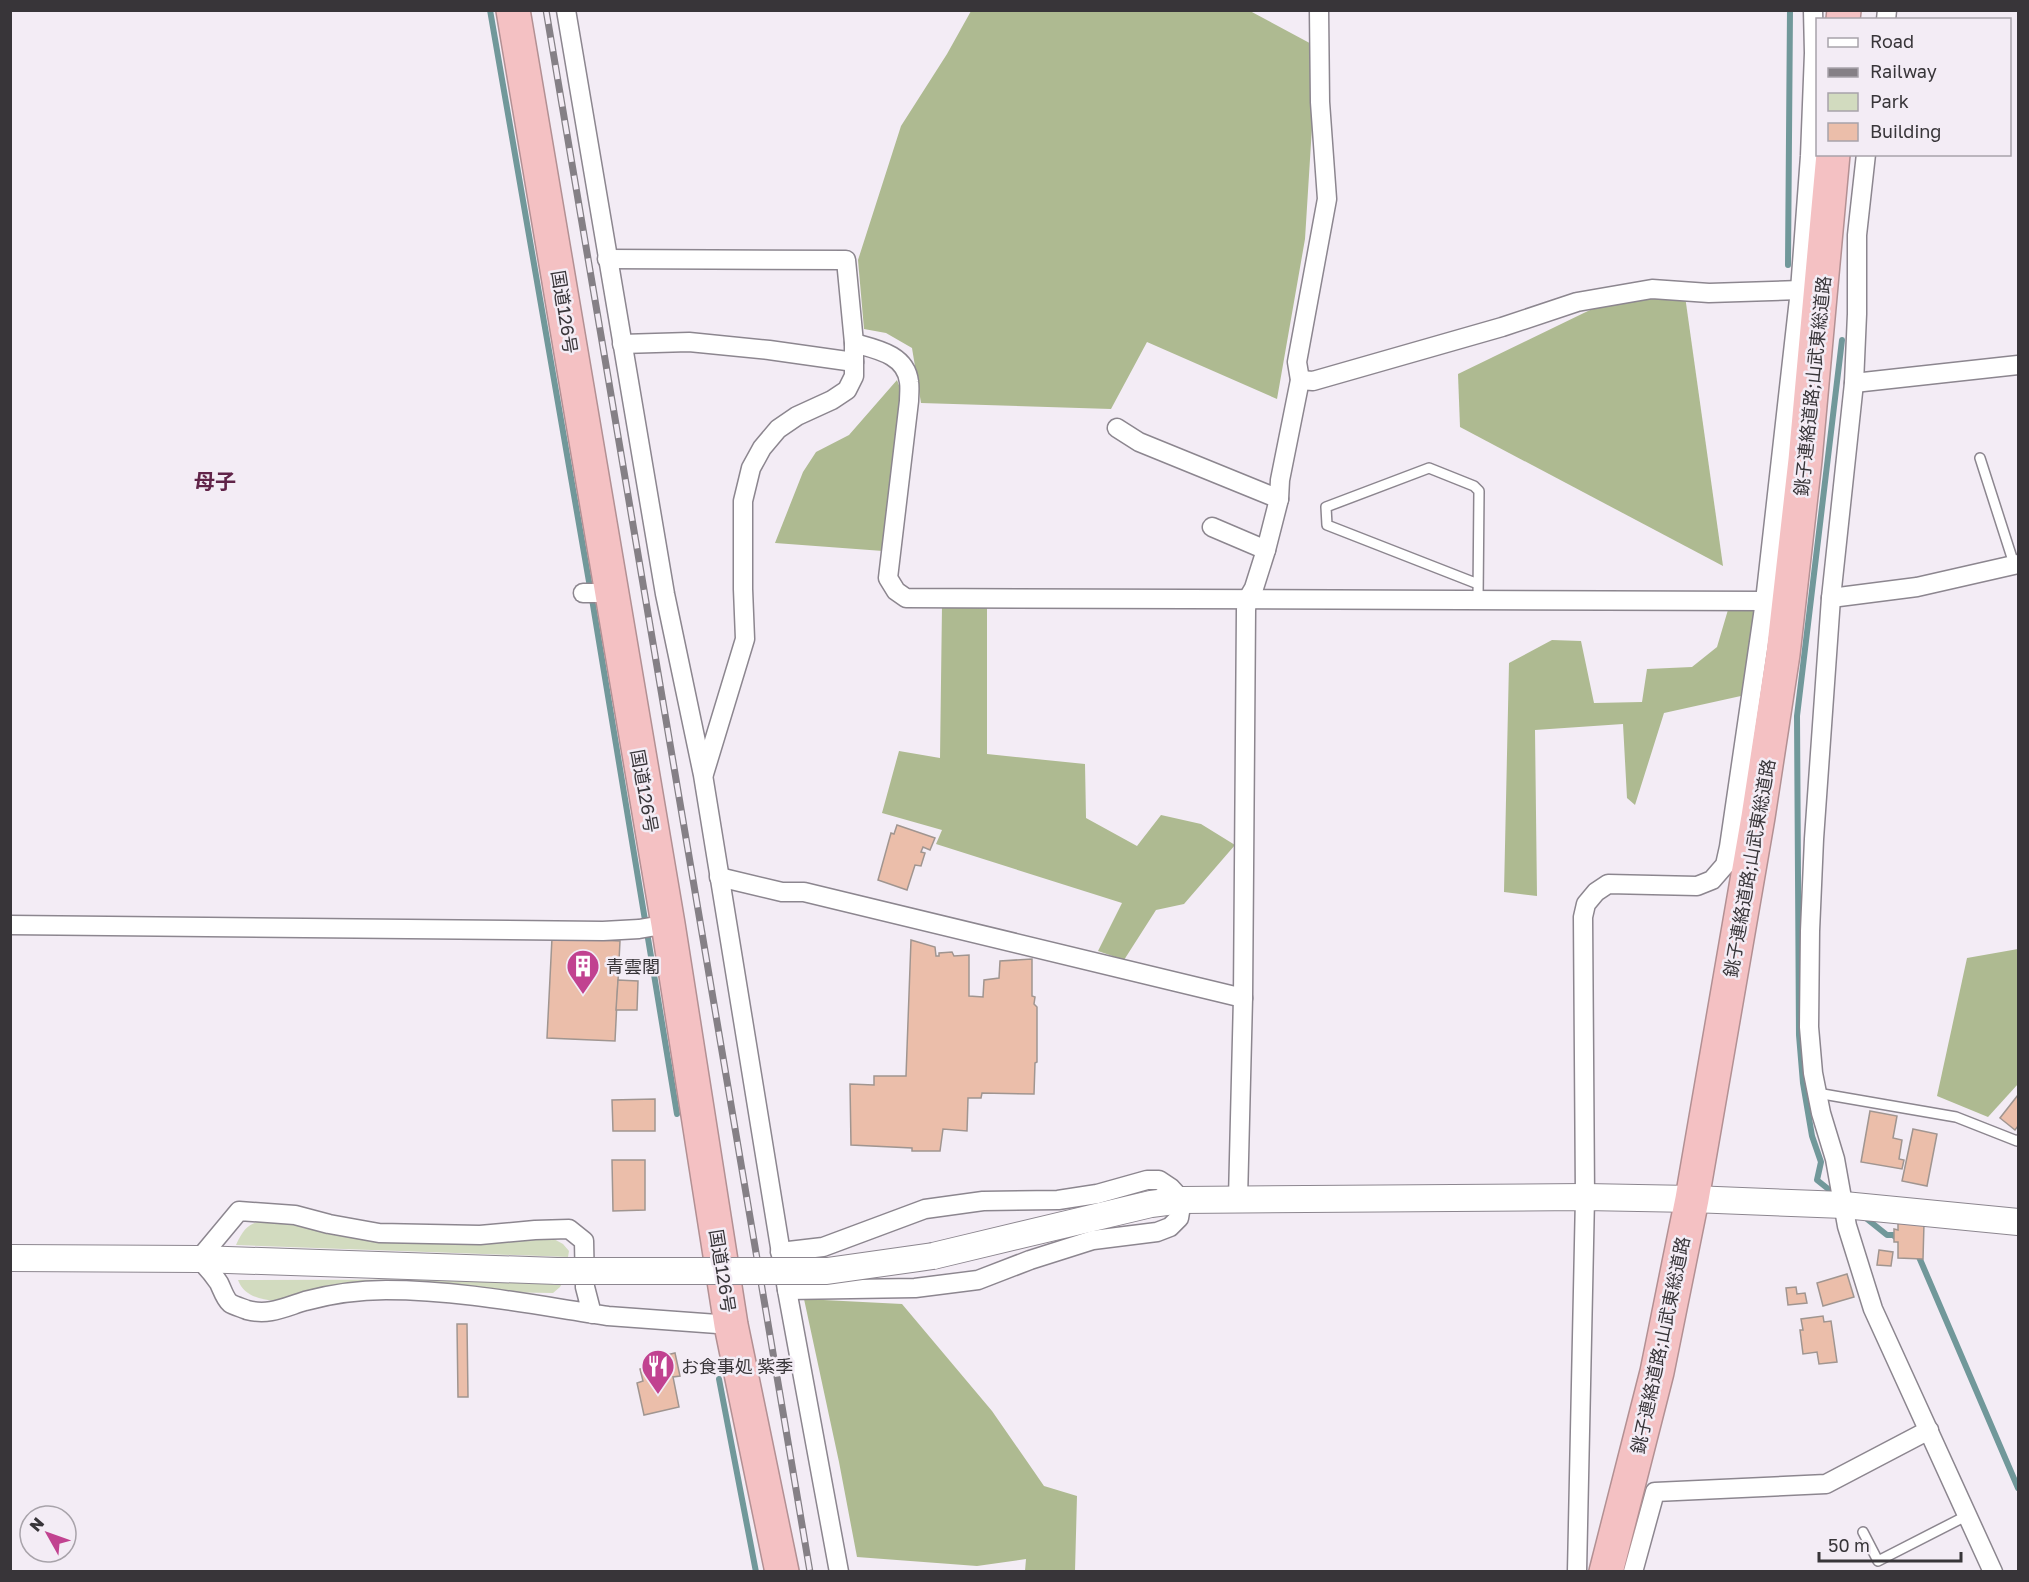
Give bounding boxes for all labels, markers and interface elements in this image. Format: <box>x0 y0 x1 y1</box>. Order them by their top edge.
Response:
legend <box>1816 18 2011 156</box>
text: Road <box>1870 30 1914 52</box>
text: Railway <box>1870 60 1937 82</box>
text: Park <box>1870 90 1909 112</box>
text: Building <box>1870 120 1941 142</box>
street label: 国道126号 <box>548 269 582 355</box>
street label: 銚子連絡道路;山武東総道路 <box>1789 275 1835 497</box>
district label: 母子 <box>194 468 236 494</box>
street label: 国道126号 <box>627 748 663 834</box>
street label: 銚子連絡道路;山武東総道路 <box>1719 757 1779 979</box>
building icon: 青雲閣 <box>565 948 601 995</box>
place label: 青雲閣 <box>606 955 660 977</box>
street label: 国道126号 <box>706 1228 740 1314</box>
street label: 銚子連絡道路;山武東総道路 <box>1626 1234 1694 1456</box>
restaurant icon: お食事処 紫季 <box>640 1348 676 1395</box>
place label: お食事処 紫季 <box>681 1355 794 1377</box>
north arrow <box>18 1504 78 1564</box>
text: N <box>25 1513 48 1535</box>
scale bar <box>1819 1525 1962 1563</box>
text: 50 m <box>1828 1534 1870 1556</box>

